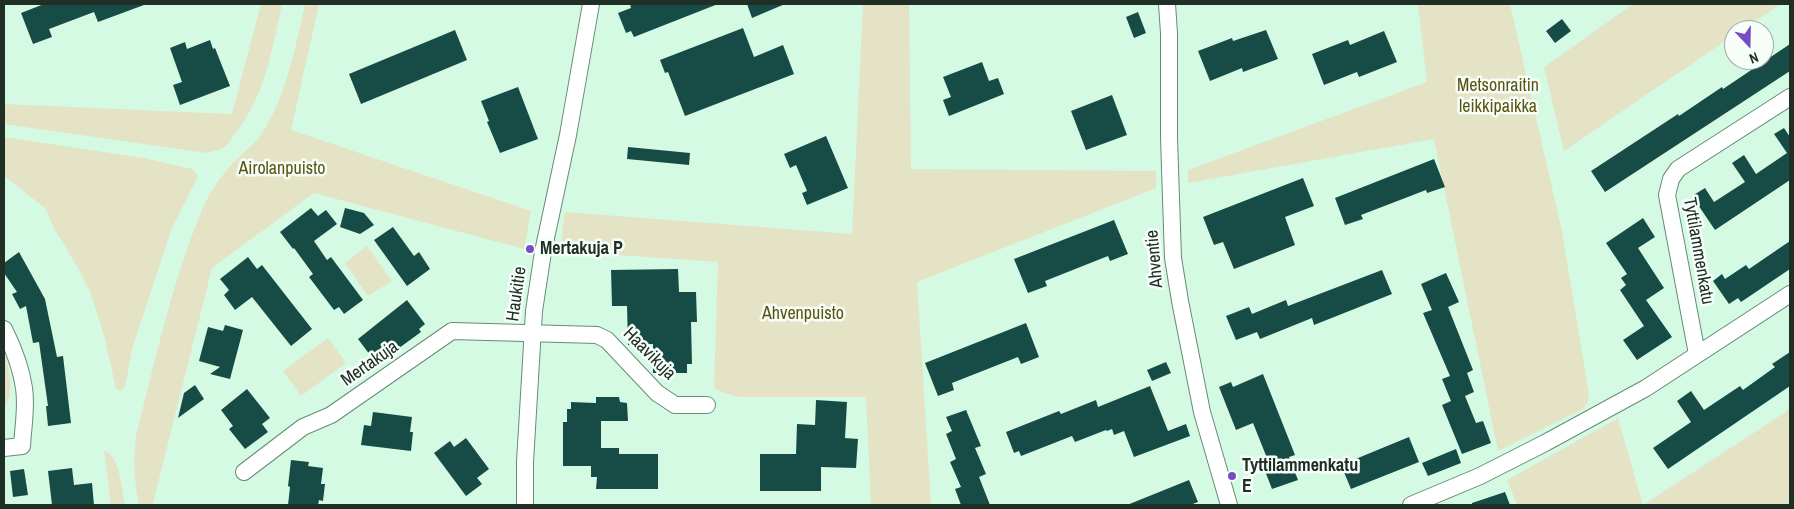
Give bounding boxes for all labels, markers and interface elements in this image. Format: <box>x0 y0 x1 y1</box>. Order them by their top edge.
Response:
north arrow <box>1724 20 1774 70</box>
text: N <box>1747 48 1761 68</box>
park label: Metsonraitin leikkipaikka <box>1457 75 1539 118</box>
park label: Airolanpuisto <box>239 158 325 180</box>
street label: Tyttilammenkatu <box>1678 196 1718 306</box>
street label: Ahventie <box>1142 229 1168 289</box>
place label: Mertakuja P <box>540 238 623 260</box>
marker: Mertakuja P <box>524 243 536 255</box>
street label: Haukitie <box>502 265 532 323</box>
park label: Ahvenpuisto <box>762 303 844 325</box>
street label: Haavikuja <box>618 323 680 385</box>
street label: Mertakuja <box>337 337 403 391</box>
place label: Tyttilammenkatu E <box>1242 455 1358 498</box>
marker: Tyttilammenkatu E <box>1226 470 1238 482</box>

